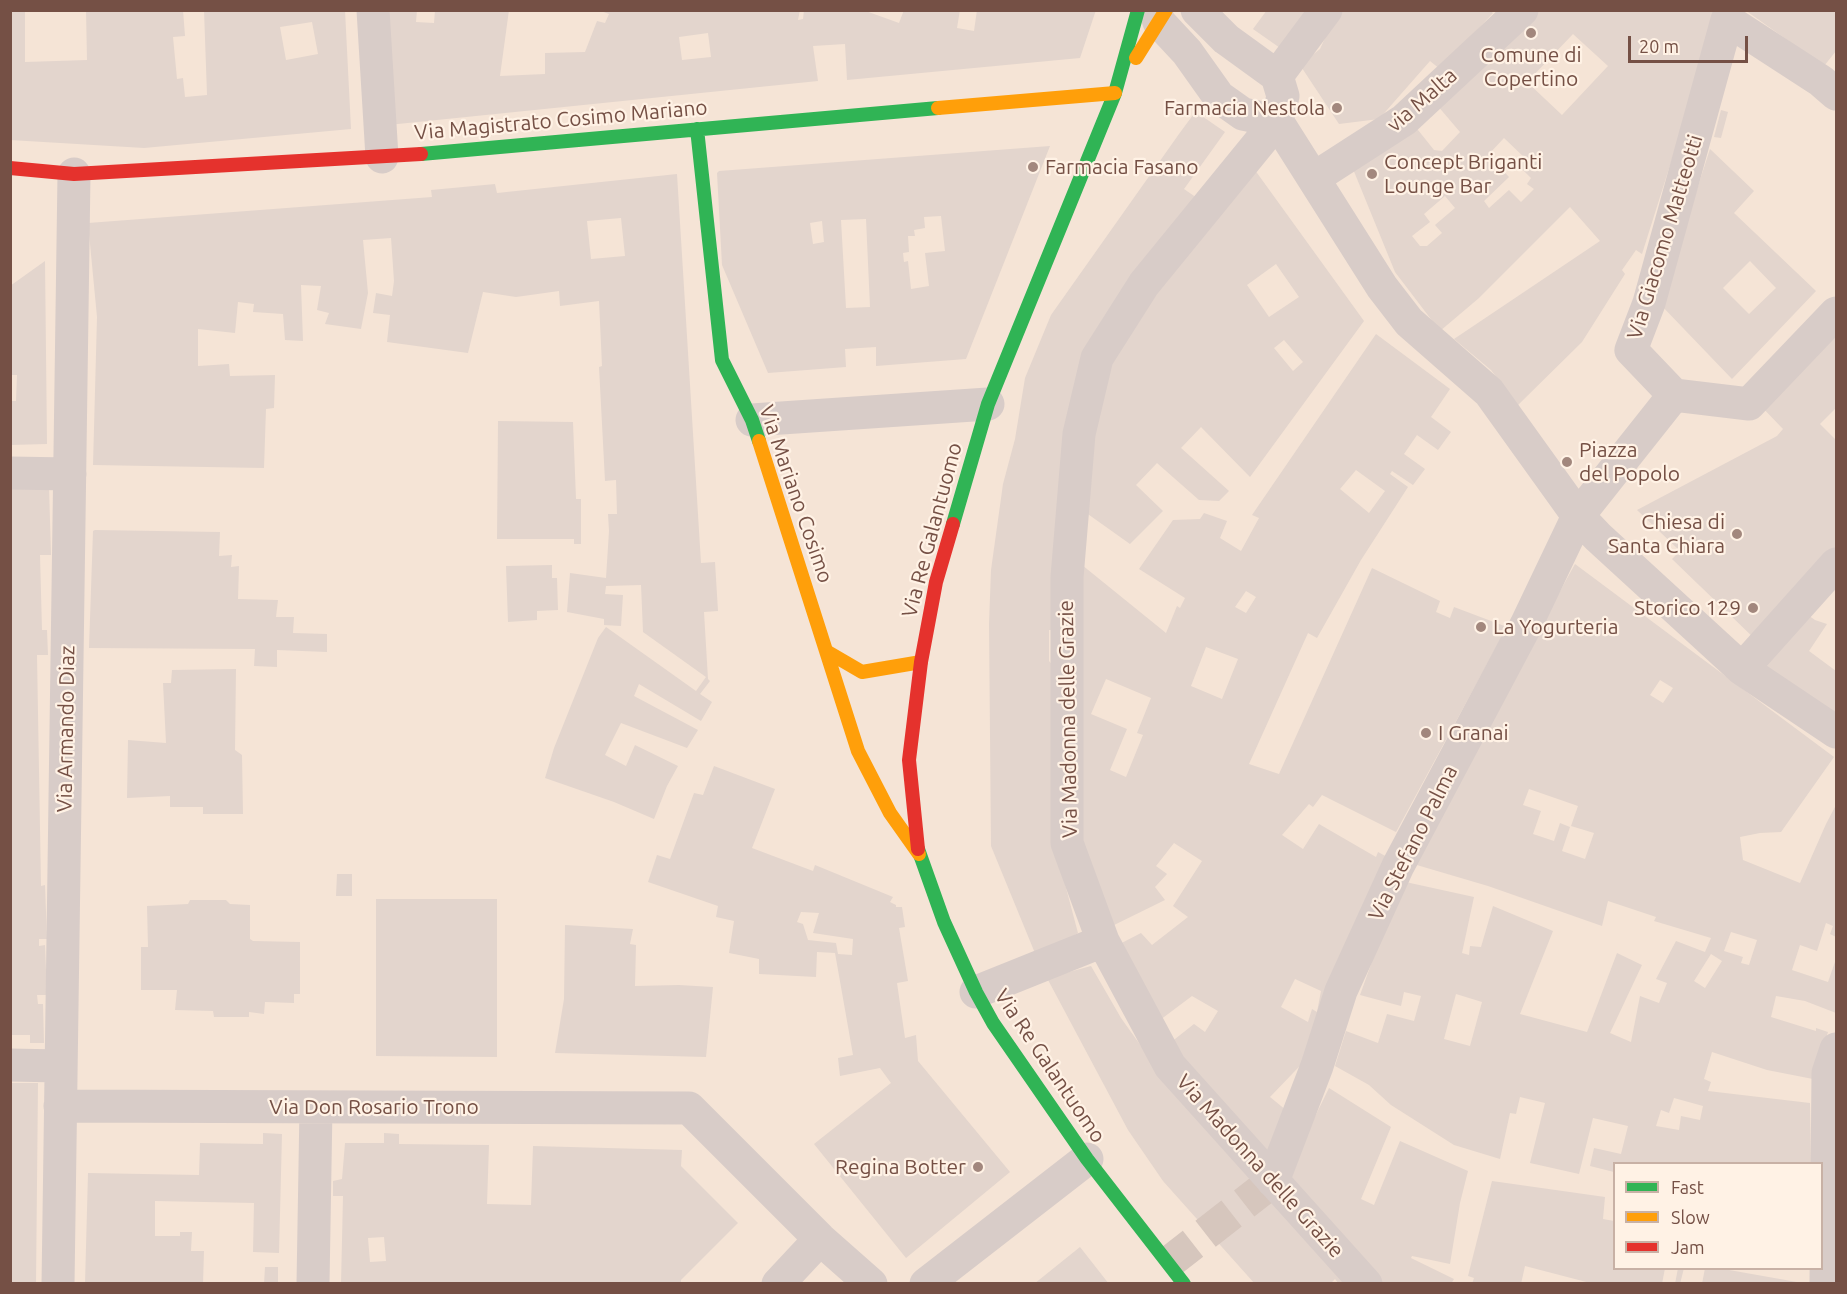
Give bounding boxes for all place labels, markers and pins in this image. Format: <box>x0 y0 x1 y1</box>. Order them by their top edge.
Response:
marker: Comune di Copertino <box>1524 26 1538 40</box>
place label: Comune di Copertino <box>1480 42 1582 92</box>
place label: Farmacia Nestola <box>1164 95 1325 121</box>
marker: Farmacia Nestola <box>1330 101 1344 115</box>
place label: Concept Briganti Lounge Bar <box>1384 149 1542 199</box>
place label: Farmacia Fasano <box>1045 154 1199 180</box>
marker: Farmacia Fasano <box>1026 160 1040 174</box>
marker: Concept Briganti Lounge Bar <box>1365 167 1379 181</box>
place label: Piazza del Popolo <box>1579 437 1680 487</box>
marker: Piazza del Popolo <box>1560 455 1574 469</box>
place label: Chiesa di Santa Chiara <box>1608 509 1725 559</box>
marker: Chiesa di Santa Chiara <box>1730 527 1744 541</box>
place label: Storico 129 <box>1634 595 1741 621</box>
marker: Storico 129 <box>1746 601 1760 615</box>
place label: La Yogurteria <box>1493 614 1619 640</box>
marker: La Yogurteria <box>1474 620 1488 634</box>
place label: I Granai <box>1438 720 1509 746</box>
marker: I Granai <box>1419 726 1433 740</box>
place label: Regina Botter <box>835 1154 966 1180</box>
marker: Regina Botter <box>971 1160 985 1174</box>

